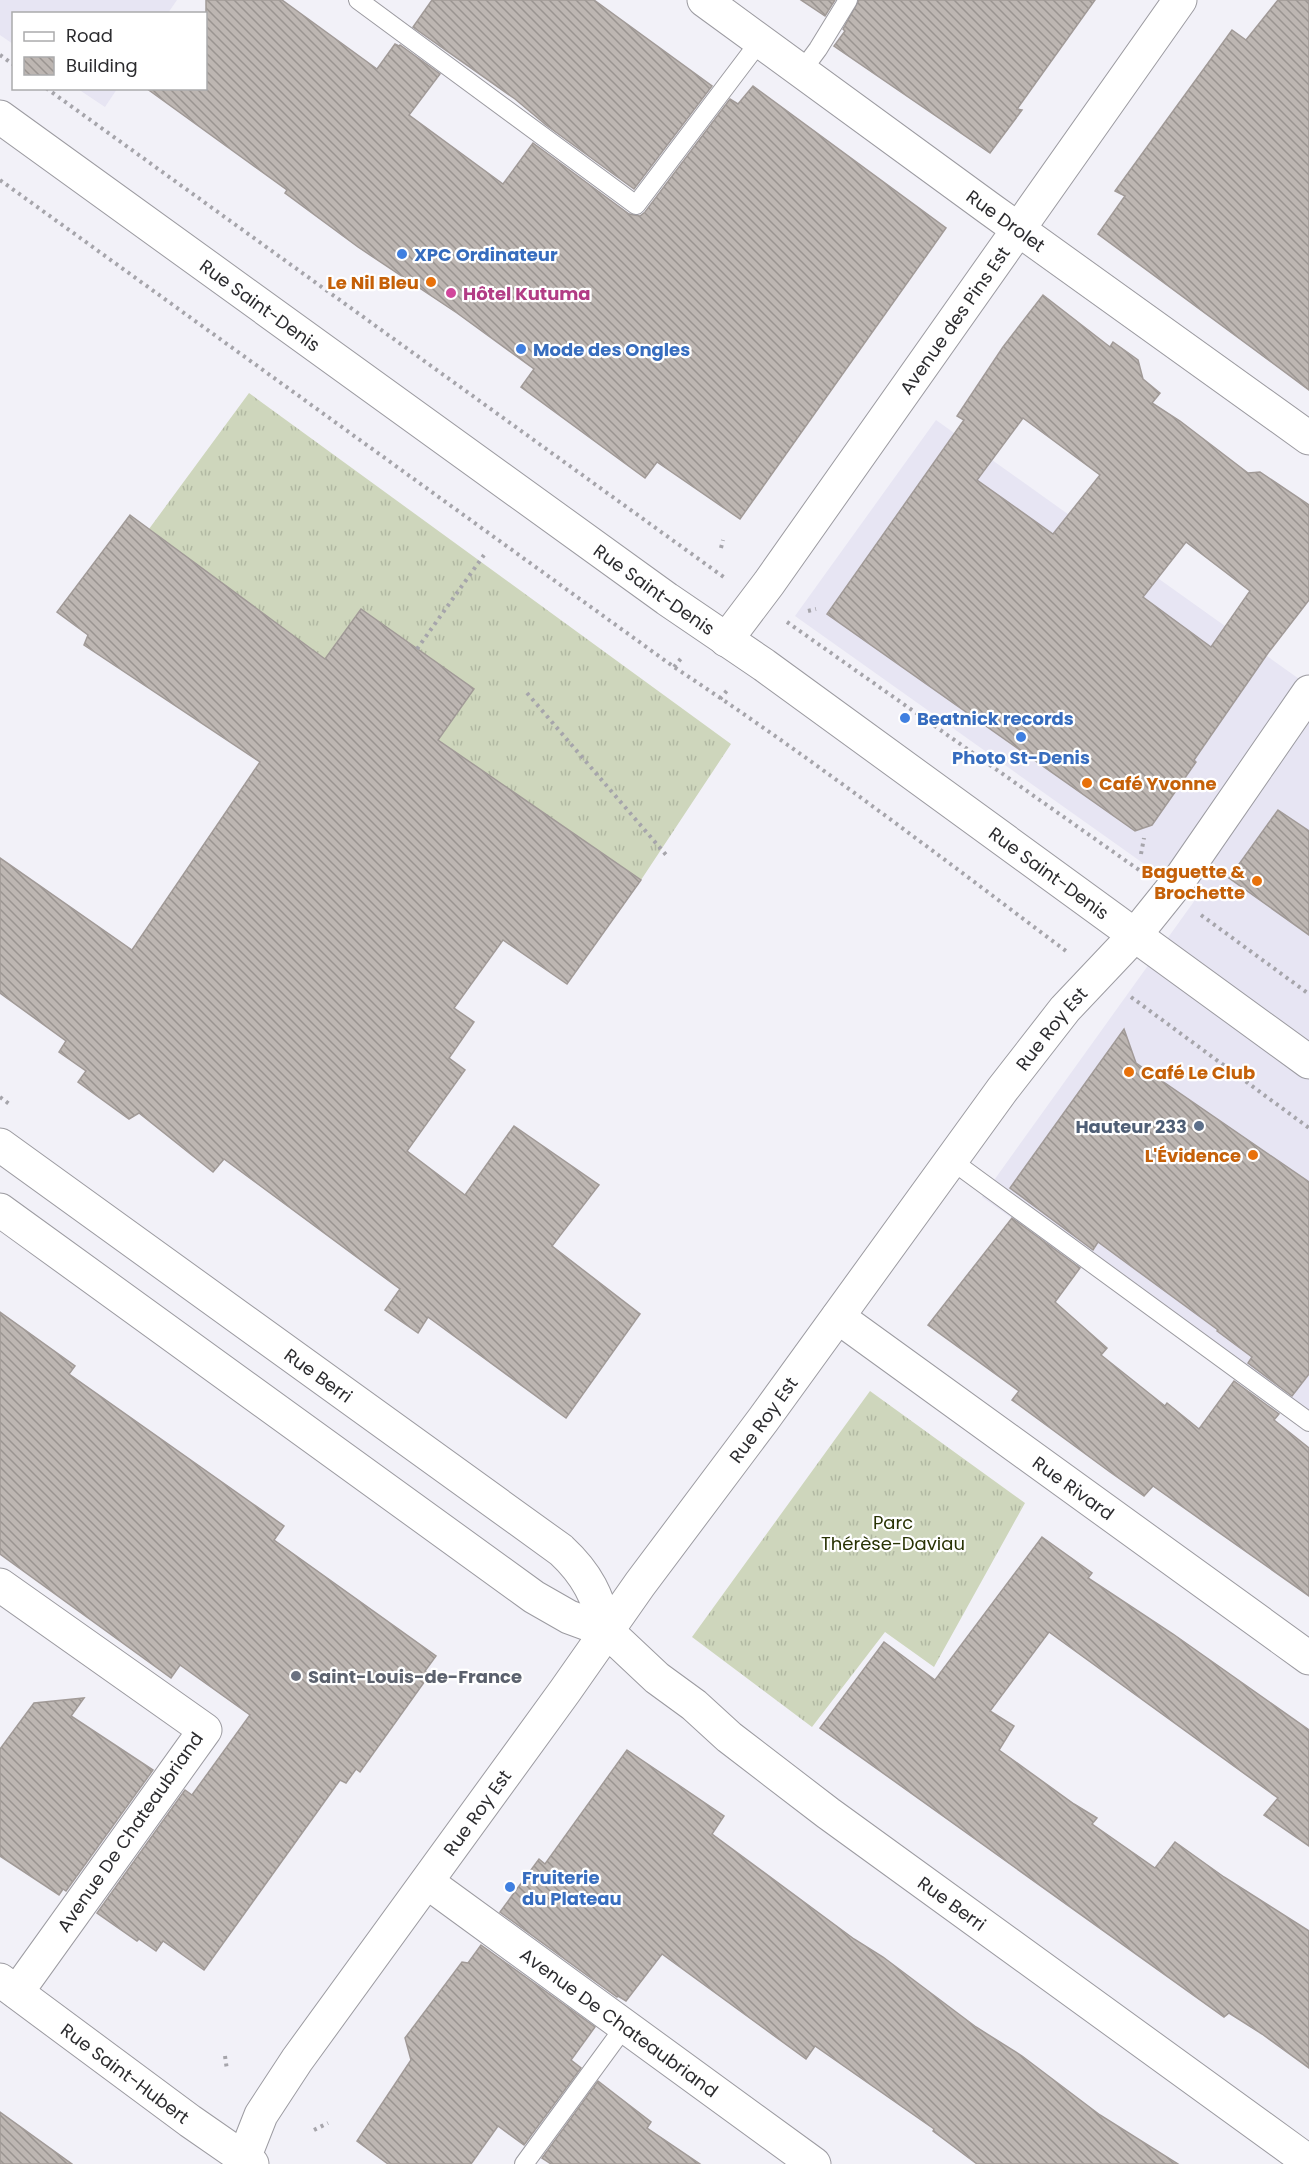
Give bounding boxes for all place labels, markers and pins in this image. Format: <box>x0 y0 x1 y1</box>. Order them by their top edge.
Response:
place label: XPC Ordinateur <box>414 242 558 267</box>
marker: XPC Ordinateur <box>395 247 409 261</box>
place label: Le Nil Bleu <box>327 270 419 295</box>
marker: Le Nil Bleu <box>424 275 438 289</box>
place label: Hôtel Kutuma <box>463 281 591 306</box>
marker: Hôtel Kutuma <box>444 286 458 300</box>
place label: Mode des Ongles <box>533 337 690 362</box>
marker: Mode des Ongles <box>514 342 528 356</box>
place label: Beatnick records <box>917 706 1074 731</box>
marker: Beatnick records <box>898 711 912 725</box>
marker: Photo St-Denis <box>1014 730 1028 744</box>
place label: Photo St-Denis <box>952 745 1090 770</box>
place label: Café Yvonne <box>1099 771 1217 796</box>
marker: Café Yvonne <box>1080 776 1094 790</box>
place label: Baguette & Brochette <box>1142 859 1246 905</box>
marker: Baguette & Brochette <box>1250 874 1264 888</box>
place label: Café Le Club <box>1141 1060 1255 1085</box>
marker: Café Le Club <box>1122 1065 1136 1079</box>
place label: Hauteur 233 <box>1075 1114 1187 1139</box>
marker: Hauteur 233 <box>1192 1119 1206 1133</box>
place label: L'Évidence <box>1145 1143 1241 1168</box>
marker: L'Évidence <box>1246 1148 1260 1162</box>
place label: Saint-Louis-de-France <box>308 1664 522 1689</box>
marker: Saint-Louis-de-France <box>289 1669 303 1683</box>
place label: Fruiterie du Plateau <box>522 1865 622 1911</box>
marker: Fruiterie du Plateau <box>503 1880 517 1894</box>

